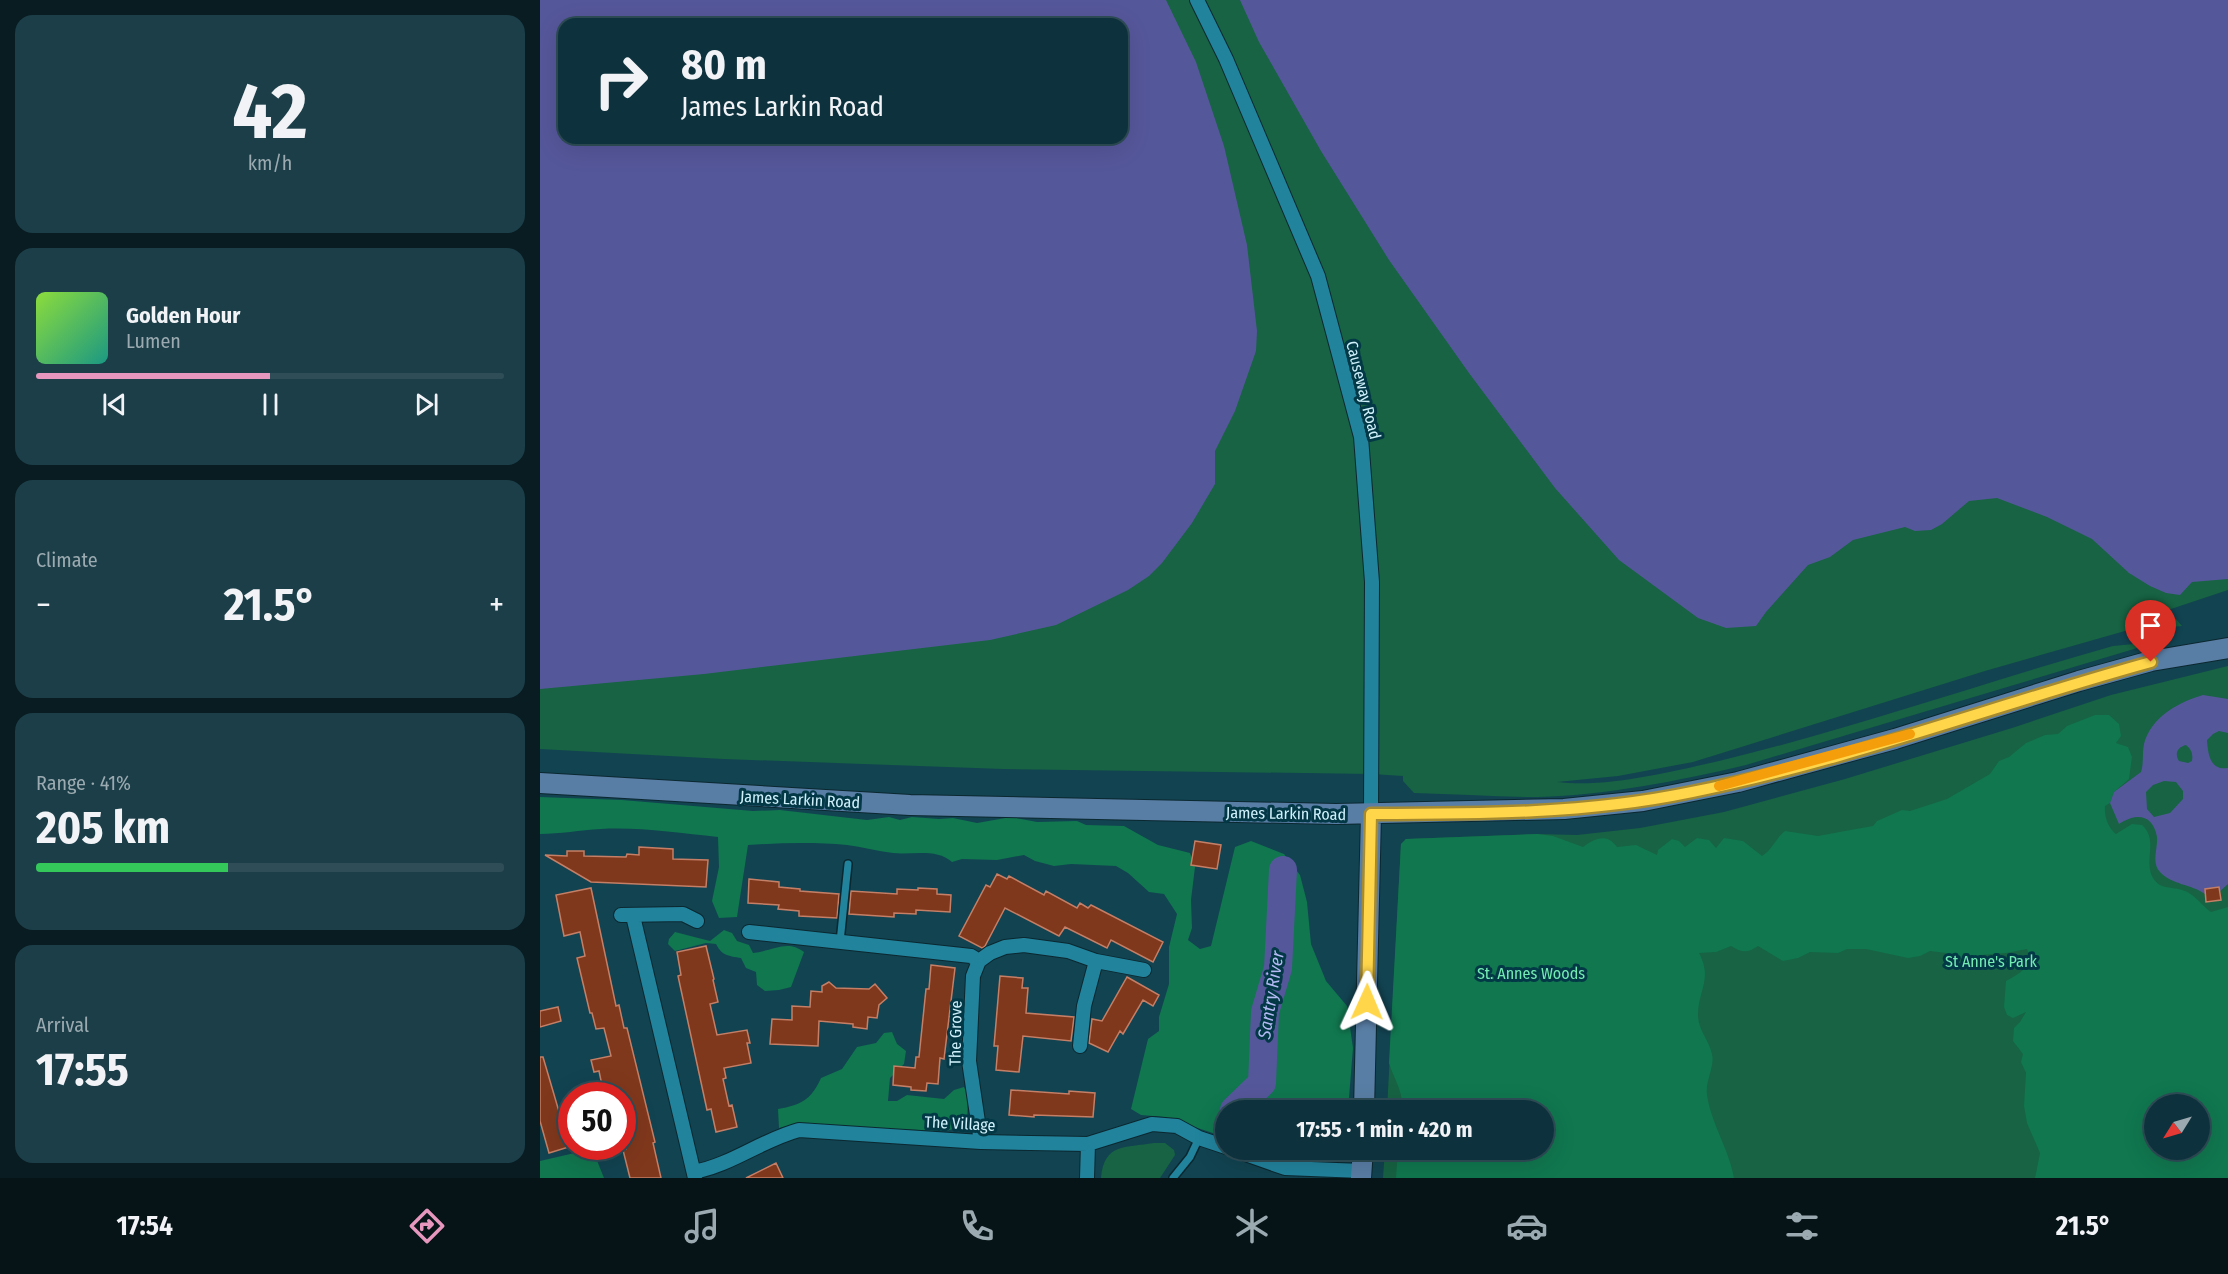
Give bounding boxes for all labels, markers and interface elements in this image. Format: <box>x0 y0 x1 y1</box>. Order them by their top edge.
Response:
text: 80 m <box>681 40 767 90</box>
icon: right <box>582 42 660 120</box>
text: 42 <box>232 65 308 159</box>
text: James Larkin Road <box>681 91 884 123</box>
text: km/h <box>248 151 292 175</box>
text: Golden Hour <box>126 302 240 329</box>
text: Lumen <box>126 329 181 353</box>
street label: Causeway Road <box>1342 339 1385 441</box>
icon: previous <box>98 388 131 421</box>
icon: pause <box>254 388 287 421</box>
icon: next <box>410 388 443 421</box>
text: Climate <box>36 548 98 572</box>
text: 21.5° <box>224 578 316 632</box>
text: − <box>36 585 51 625</box>
text: + <box>489 585 504 625</box>
pin <box>2125 600 2176 662</box>
icon: arrive <box>2134 609 2167 642</box>
text: Range · 41% <box>36 771 131 795</box>
street label: James Larkin Road <box>739 787 861 812</box>
text: 205 km <box>36 801 170 855</box>
street label: James Larkin Road <box>1226 803 1346 824</box>
water label: Santry River <box>1253 949 1289 1042</box>
park label: St Anne's Park <box>1945 952 2038 971</box>
park label: St. Annes Woods <box>1477 964 1585 983</box>
position arrow <box>1335 970 1399 1034</box>
street label: The Grove <box>945 1000 966 1066</box>
text: Arrival <box>36 1013 89 1037</box>
text: 17:55 <box>36 1043 129 1097</box>
speed limit sign: 50 <box>558 1082 636 1160</box>
north arrow <box>2144 1094 2210 1160</box>
map controls <box>2144 1094 2210 1160</box>
street label: The Village <box>924 1112 996 1135</box>
text: 17:55 · 1 min · 420 m <box>1296 1116 1473 1143</box>
icon: directions <box>406 1205 448 1247</box>
icon: music <box>681 1205 723 1247</box>
icon: phone <box>956 1205 998 1247</box>
icon: climate <box>1231 1205 1273 1247</box>
icon: car <box>1506 1205 1548 1247</box>
icon: filters <box>1781 1205 1823 1247</box>
text: 17:54 <box>116 1210 173 1242</box>
text: 21.5° <box>2056 1210 2111 1242</box>

